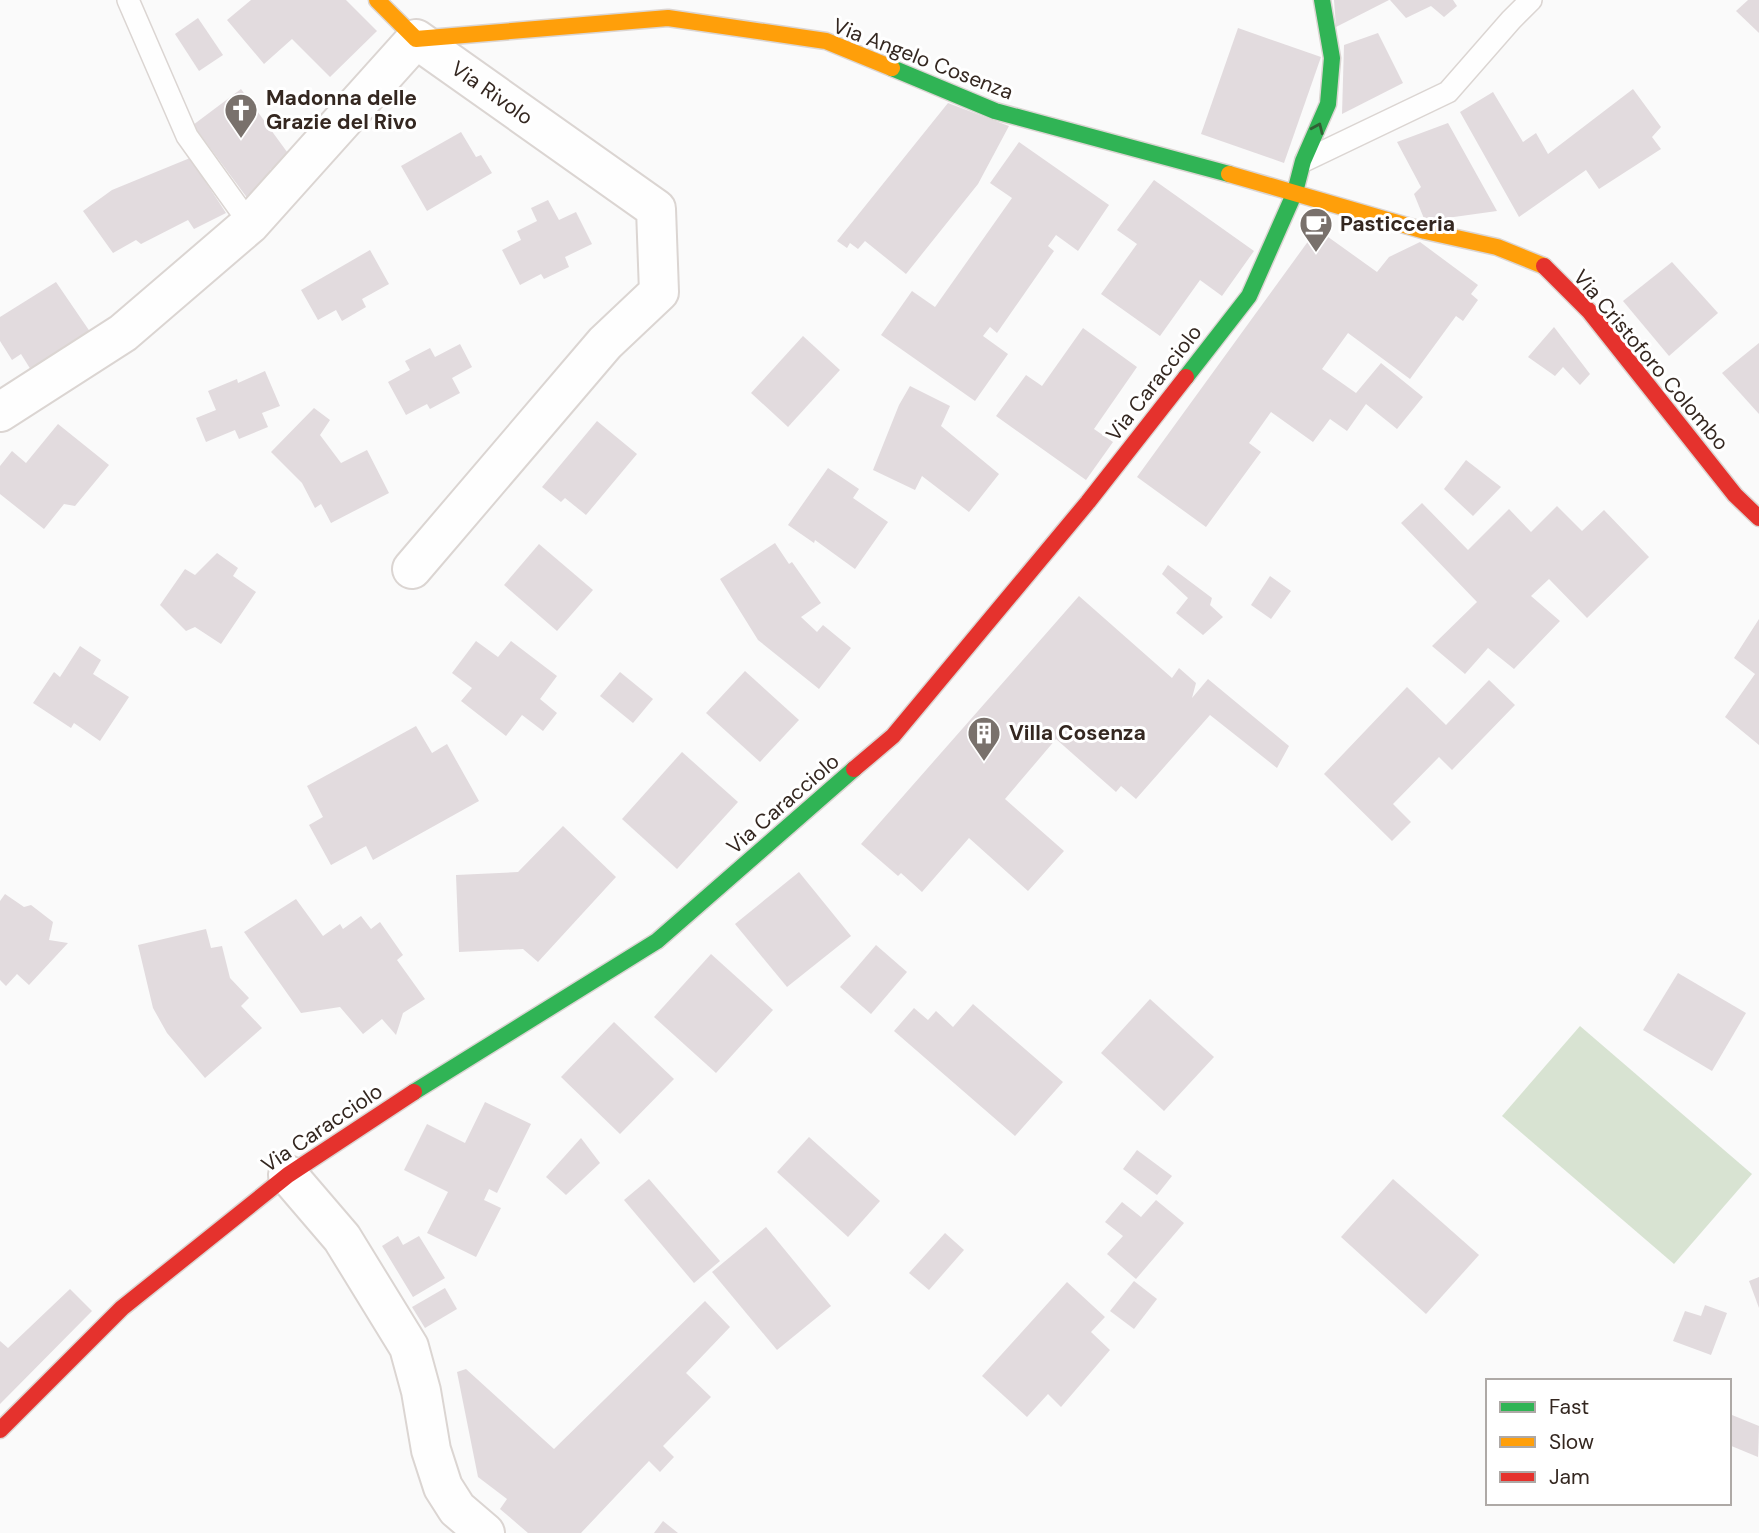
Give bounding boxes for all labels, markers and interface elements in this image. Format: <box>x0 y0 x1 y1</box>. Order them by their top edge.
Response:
street label: Via Angelo Cosenza <box>829 12 1017 106</box>
street label: Via Rivolo <box>446 55 538 131</box>
place label: Madonna delle Grazie del Rivo <box>266 84 417 136</box>
church icon: Madonna delle Grazie del Rivo <box>222 91 260 140</box>
one-way arrow <box>1309 123 1323 135</box>
cafe icon: Pasticceria <box>1297 205 1335 254</box>
place label: Pasticceria <box>1340 210 1455 238</box>
street label: Via Cristoforo Colombo <box>1567 264 1735 456</box>
street label: Via Caracciolo <box>1100 319 1208 447</box>
building icon: Villa Cosenza <box>965 714 1003 763</box>
place label: Villa Cosenza <box>1009 719 1146 747</box>
street label: Via Caracciolo <box>721 747 845 861</box>
street label: Via Caracciolo <box>256 1077 388 1179</box>
legend <box>1486 1379 1731 1505</box>
text: Fast <box>1549 1393 1589 1421</box>
text: Slow <box>1549 1428 1594 1456</box>
text: Jam <box>1549 1463 1590 1491</box>

